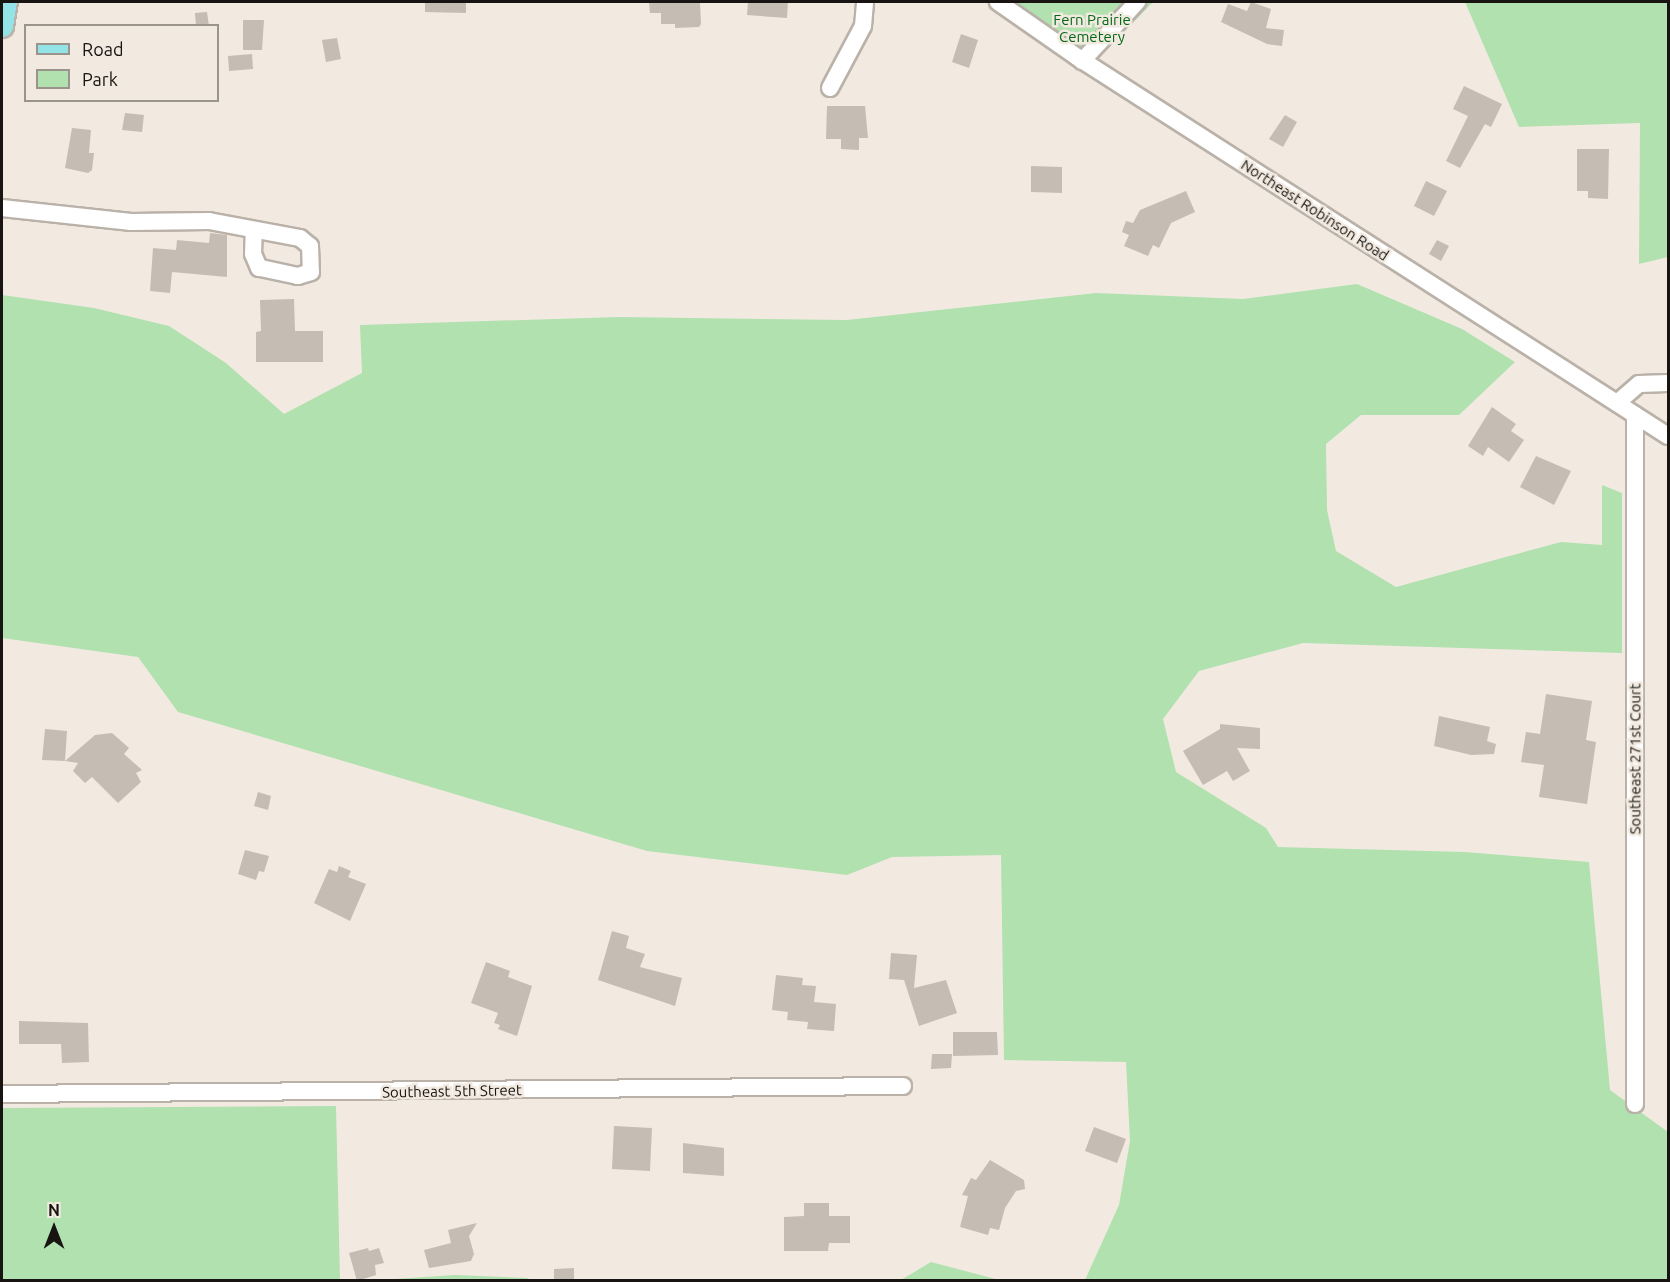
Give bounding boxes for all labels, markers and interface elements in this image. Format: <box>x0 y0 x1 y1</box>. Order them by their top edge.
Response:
park label: Fern Prairie Cemetery <box>1053 10 1131 45</box>
legend <box>24 24 219 102</box>
text: Road <box>82 39 124 59</box>
text: Park <box>82 69 118 89</box>
street label: Northeast Robinson Road <box>1238 156 1392 264</box>
street label: Southeast 271st Court <box>1626 684 1644 834</box>
street label: Southeast 5th Street <box>382 1081 522 1101</box>
north arrow <box>24 1198 84 1258</box>
text: N <box>48 1201 60 1219</box>

